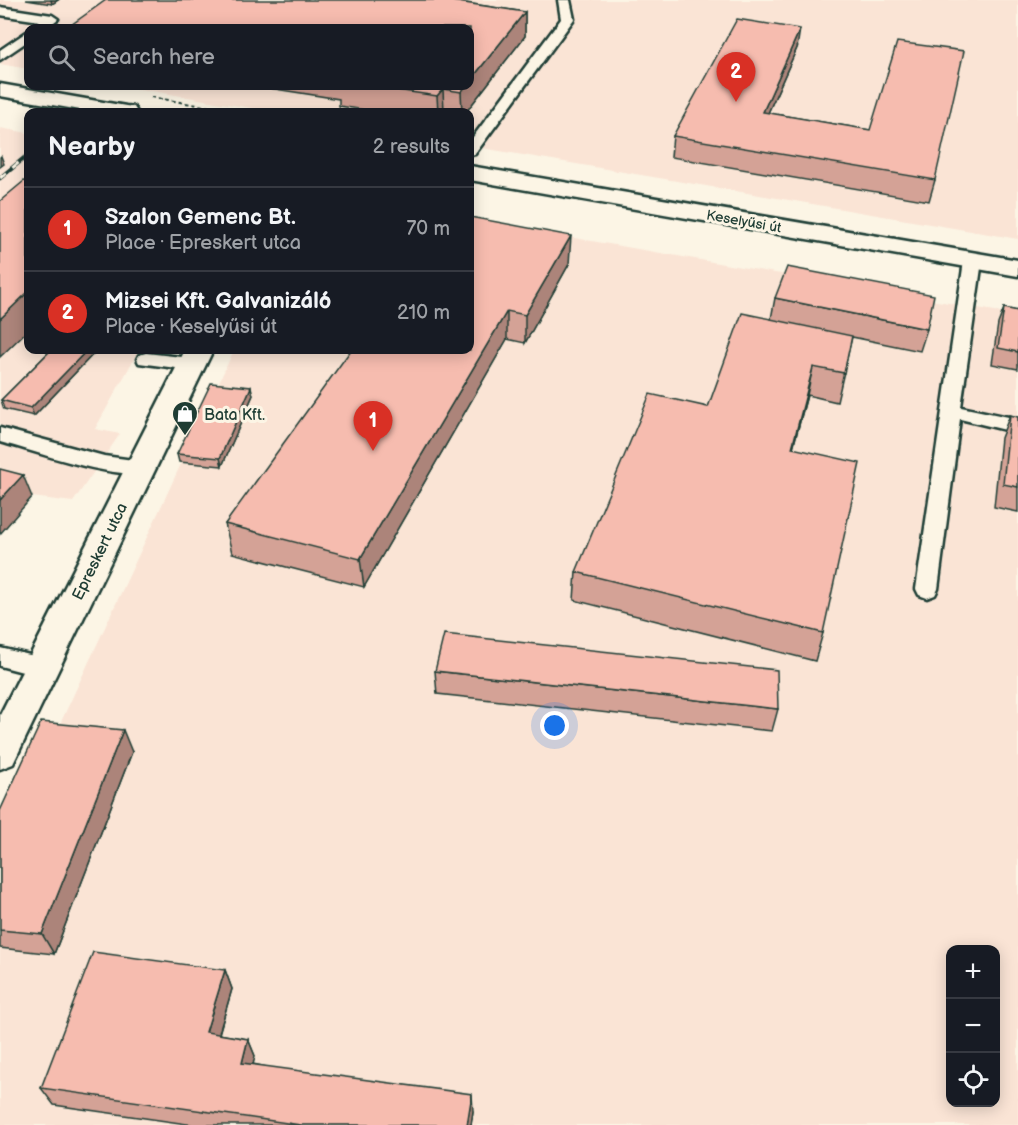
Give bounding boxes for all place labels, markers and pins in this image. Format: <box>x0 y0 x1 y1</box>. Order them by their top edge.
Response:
pin: 2 <box>716 52 756 102</box>
shop icon: Bata Kft. <box>170 399 200 437</box>
pin: 1 <box>354 402 392 451</box>
place label: Bata Kft. <box>204 406 265 425</box>

